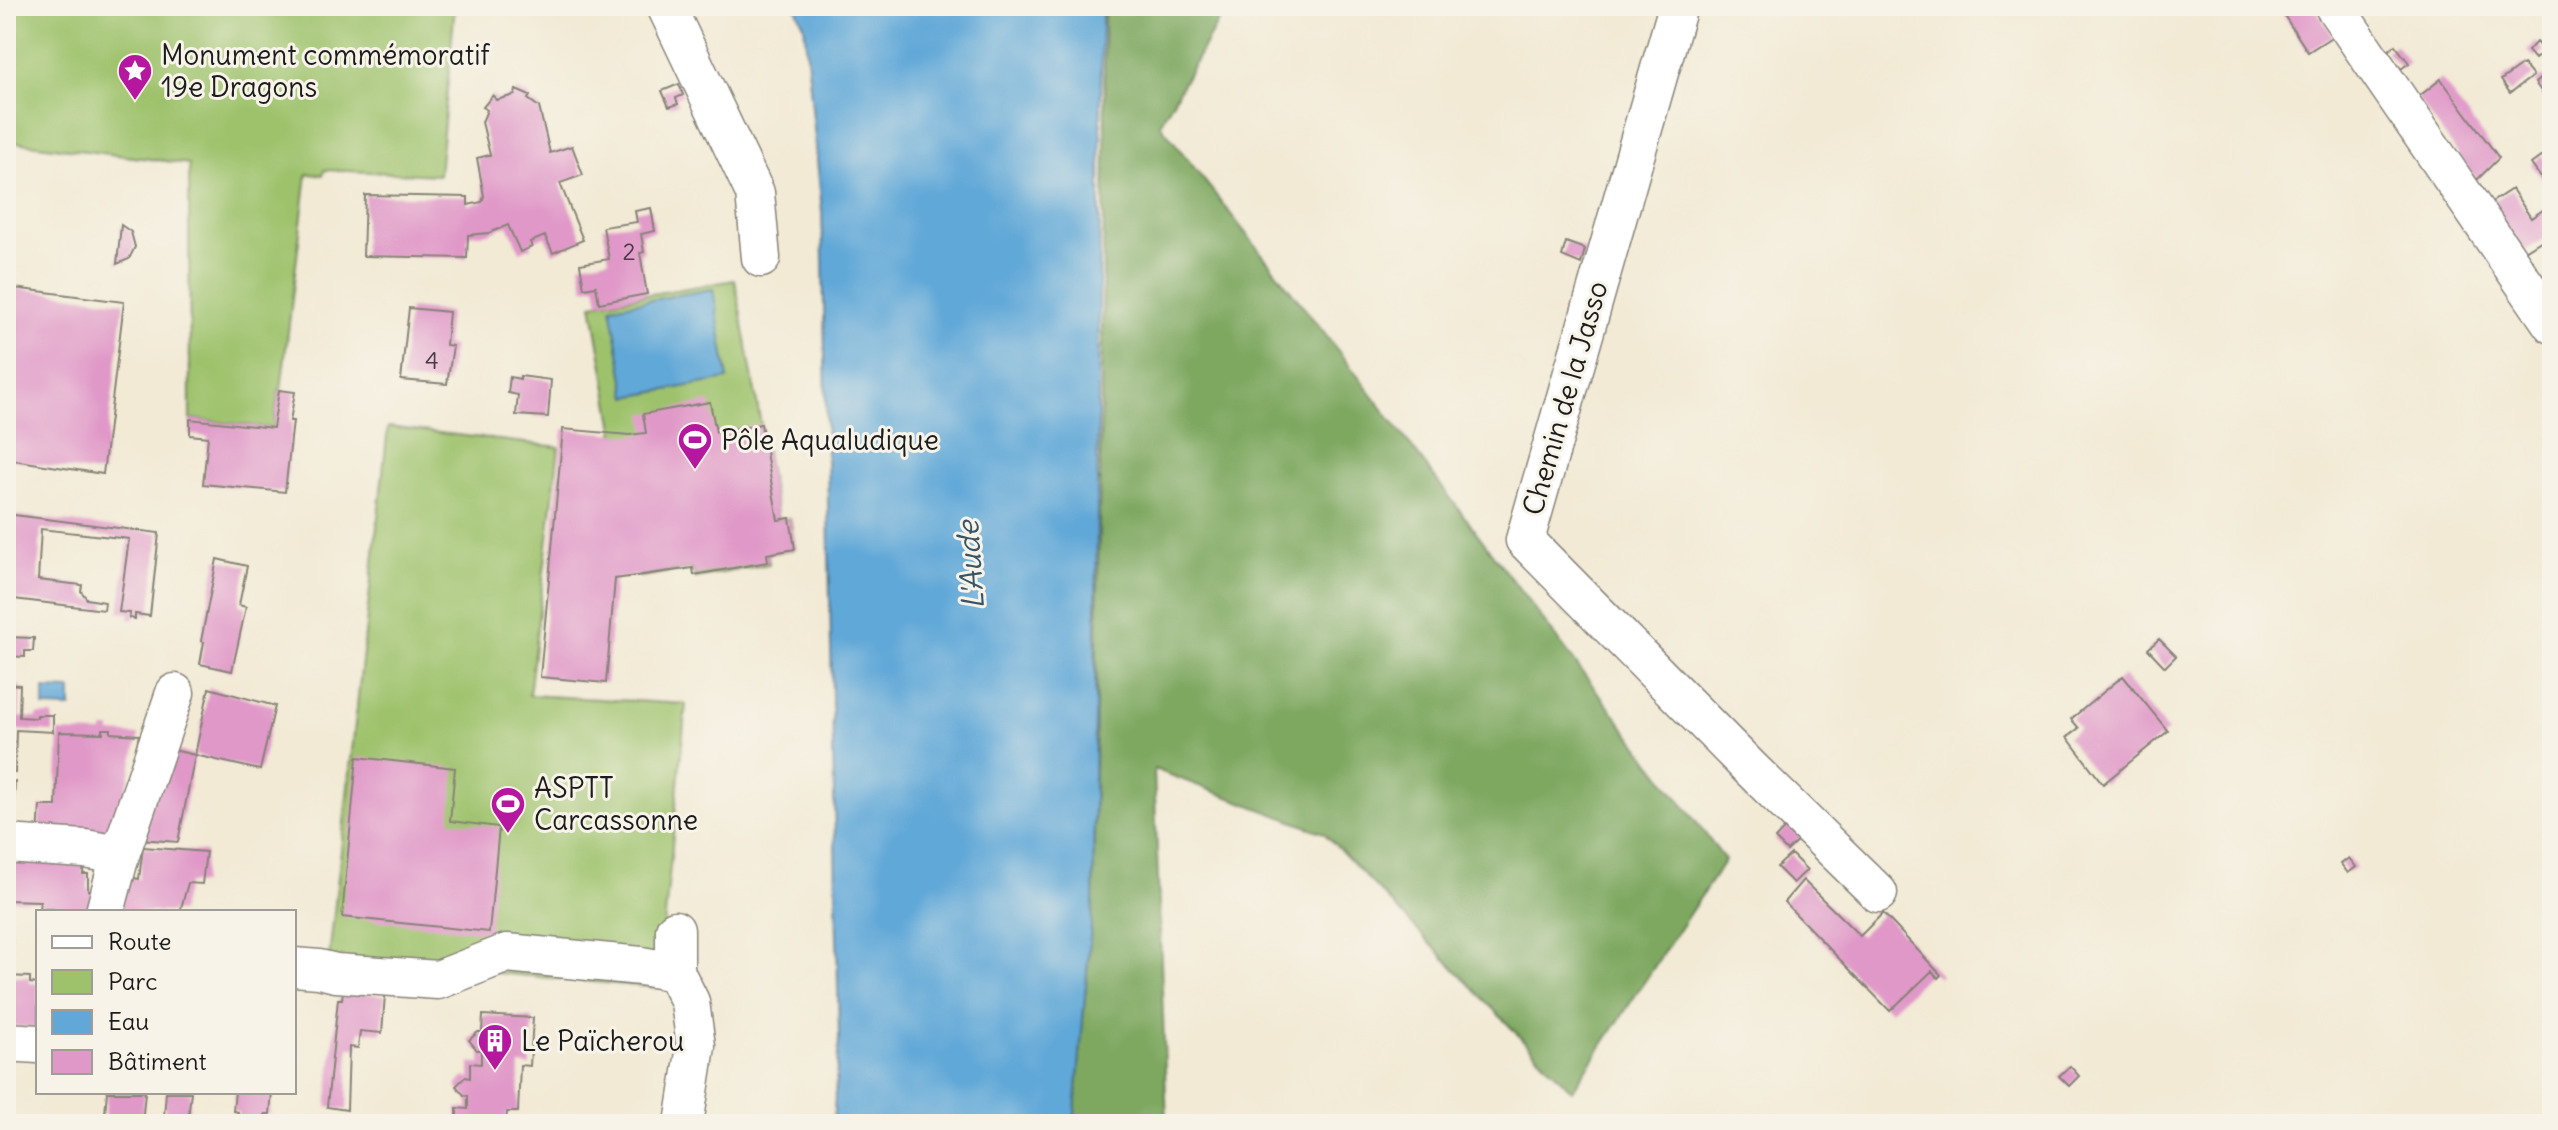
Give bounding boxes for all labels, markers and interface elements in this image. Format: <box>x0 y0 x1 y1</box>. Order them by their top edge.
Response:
place label: Monument commémoratif 19e Dragons <box>161 37 490 105</box>
place icon: Monument commémoratif 19e Dragons <box>116 52 154 102</box>
house number: 2 <box>622 236 636 266</box>
street label: Chemin de la Jasso <box>1514 277 1616 519</box>
house number: 4 <box>425 345 439 375</box>
sports icon: Pôle Aqualudique <box>676 421 714 471</box>
place label: Pôle Aqualudique <box>721 422 939 458</box>
water label: L'Aude <box>948 518 992 611</box>
place label: ASPTT Carcassonne <box>534 770 698 838</box>
sports icon: ASPTT Carcassonne <box>489 785 527 835</box>
legend <box>36 910 296 1094</box>
text: Route <box>108 926 171 956</box>
text: Parc <box>108 966 157 996</box>
text: Eau <box>108 1006 149 1036</box>
building icon: Le Païcherou <box>476 1022 514 1072</box>
place label: Le Païcherou <box>521 1023 684 1059</box>
text: Bâtiment <box>108 1046 207 1076</box>

